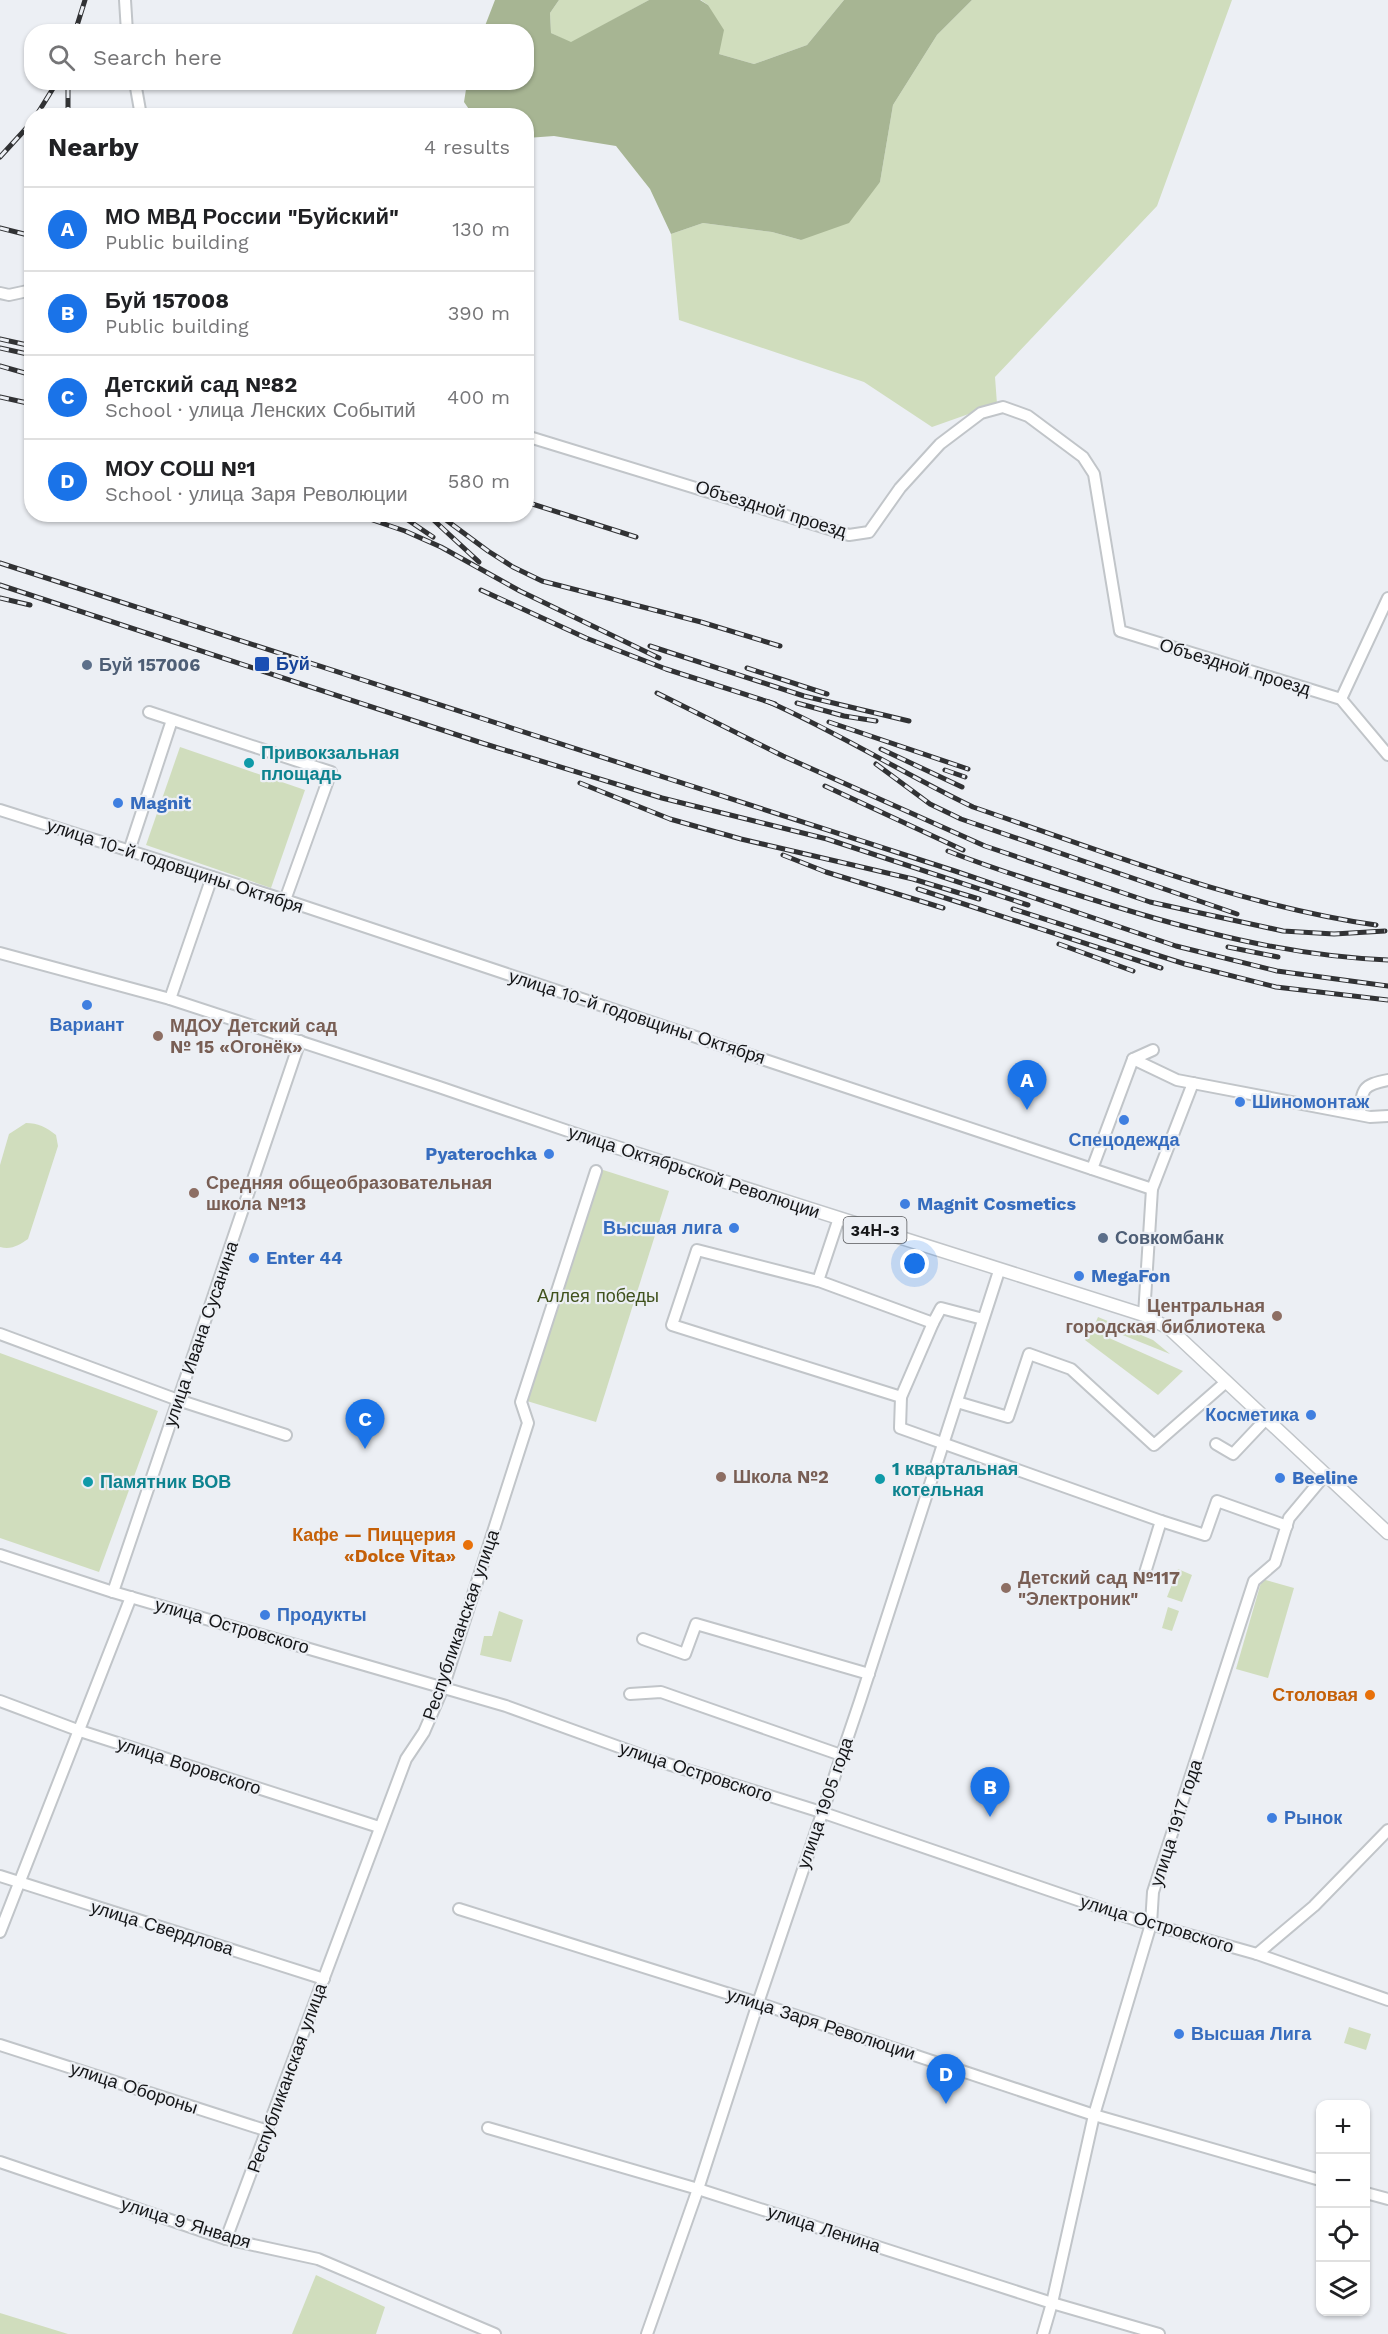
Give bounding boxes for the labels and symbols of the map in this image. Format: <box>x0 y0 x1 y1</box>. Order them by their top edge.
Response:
street label: Объездной проезд <box>693 476 850 542</box>
street label: Объездной проезд <box>1157 634 1314 700</box>
place label: Буй <box>276 653 310 674</box>
place label: Буй 157006 <box>99 654 200 675</box>
marker: Буй <box>253 655 271 673</box>
marker: Буй 157006 <box>80 658 94 672</box>
place label: Привокзальная площадь <box>261 742 399 784</box>
marker: Привокзальная площадь <box>242 756 256 770</box>
place label: Magnit <box>130 792 191 813</box>
marker: Magnit <box>111 796 125 810</box>
street label: улица 10-й годовщины Октября <box>44 814 306 917</box>
street label: улица 10-й годовщины Октября <box>506 965 768 1068</box>
marker: Вариант <box>80 998 94 1012</box>
place label: Вариант <box>50 1014 125 1035</box>
place label: МДОУ Детский сад № 15 «Огонёк» <box>170 1015 338 1057</box>
marker: МДОУ Детский сад № 15 «Огонёк» <box>151 1029 165 1043</box>
pin: A <box>1008 1060 1046 1110</box>
place label: Шиномонтаж <box>1252 1091 1370 1112</box>
marker: Шиномонтаж <box>1233 1095 1247 1109</box>
marker: Спецодежда <box>1117 1113 1131 1127</box>
street label: улица Октябрьской Революции <box>566 1121 823 1222</box>
place label: Спецодежда <box>1068 1129 1181 1150</box>
place label: Pyaterochka <box>425 1143 538 1164</box>
marker: Pyaterochka <box>542 1147 556 1161</box>
place label: Средняя общеобразовательная школа №13 <box>206 1172 492 1214</box>
marker: Средняя общеобразовательная школа №13 <box>187 1186 201 1200</box>
place label: Magnit Cosmetics <box>917 1193 1077 1214</box>
marker: Magnit Cosmetics <box>898 1197 912 1211</box>
place label: Высшая лига <box>603 1217 723 1238</box>
road number: 34Н-3 <box>844 1217 906 1243</box>
marker: Высшая лига <box>727 1221 741 1235</box>
place label: Совкомбанк <box>1115 1227 1225 1248</box>
marker: Совкомбанк <box>1096 1231 1110 1245</box>
street label: улица Ивана Сусанина <box>159 1237 242 1429</box>
place label: Enter 44 <box>266 1247 343 1268</box>
your location <box>900 1249 929 1278</box>
marker: Enter 44 <box>247 1251 261 1265</box>
place label: MegaFon <box>1091 1265 1170 1286</box>
marker: MegaFon <box>1072 1269 1086 1283</box>
park label: Аллея победы <box>537 1285 659 1306</box>
place label: Центральная городская библиотека <box>1065 1295 1266 1337</box>
marker: Центральная городская библиотека <box>1270 1309 1284 1323</box>
pin: C <box>346 1400 385 1449</box>
place label: Косметика <box>1205 1404 1300 1425</box>
marker: Косметика <box>1304 1408 1318 1422</box>
place label: 1 квартальная котельная <box>892 1458 1018 1500</box>
place label: Школа №2 <box>733 1466 829 1487</box>
place label: Beeline <box>1292 1467 1358 1488</box>
marker: Школа №2 <box>714 1470 728 1484</box>
place label: Памятник ВОВ <box>100 1471 231 1492</box>
marker: Beeline <box>1273 1471 1287 1485</box>
marker: 1 квартальная котельная <box>873 1472 887 1486</box>
marker: Памятник ВОВ <box>81 1475 95 1489</box>
place label: Кафе — Пиццерия «Dolce Vita» <box>292 1524 456 1566</box>
street label: Республиканская улица <box>418 1526 503 1723</box>
marker: Кафе — Пиццерия «Dolce Vita» <box>461 1538 475 1552</box>
place label: Детский сад №117 "Электроник" <box>1018 1567 1180 1609</box>
marker: Детский сад №117 "Электроник" <box>999 1581 1013 1595</box>
street label: улица Островского <box>153 1593 312 1658</box>
place label: Продукты <box>277 1604 367 1625</box>
marker: Продукты <box>258 1608 272 1622</box>
place label: Столовая <box>1272 1684 1358 1705</box>
marker: Столовая <box>1363 1688 1377 1702</box>
street label: улица Воровского <box>114 1732 264 1799</box>
street label: улица 1905 года <box>792 1733 857 1871</box>
street label: улица Островского <box>617 1737 775 1806</box>
street label: улица 1917 года <box>1145 1756 1206 1889</box>
pin: B <box>970 1768 1010 1817</box>
place label: Рынок <box>1284 1807 1343 1828</box>
marker: Рынок <box>1265 1811 1279 1825</box>
street label: улица Островского <box>1078 1890 1236 1957</box>
street label: улица Свердлова <box>88 1896 237 1960</box>
street label: Республиканская улица <box>242 1979 331 2175</box>
street label: улица Заря Революции <box>724 1983 918 2064</box>
place label: Высшая Лига <box>1191 2023 1312 2044</box>
marker: Высшая Лига <box>1172 2027 1186 2041</box>
pin: D <box>926 2054 966 2104</box>
street label: улица Обороны <box>68 2057 201 2118</box>
street label: улица 9 Января <box>119 2193 254 2252</box>
street label: улица Ленина <box>765 2200 884 2257</box>

